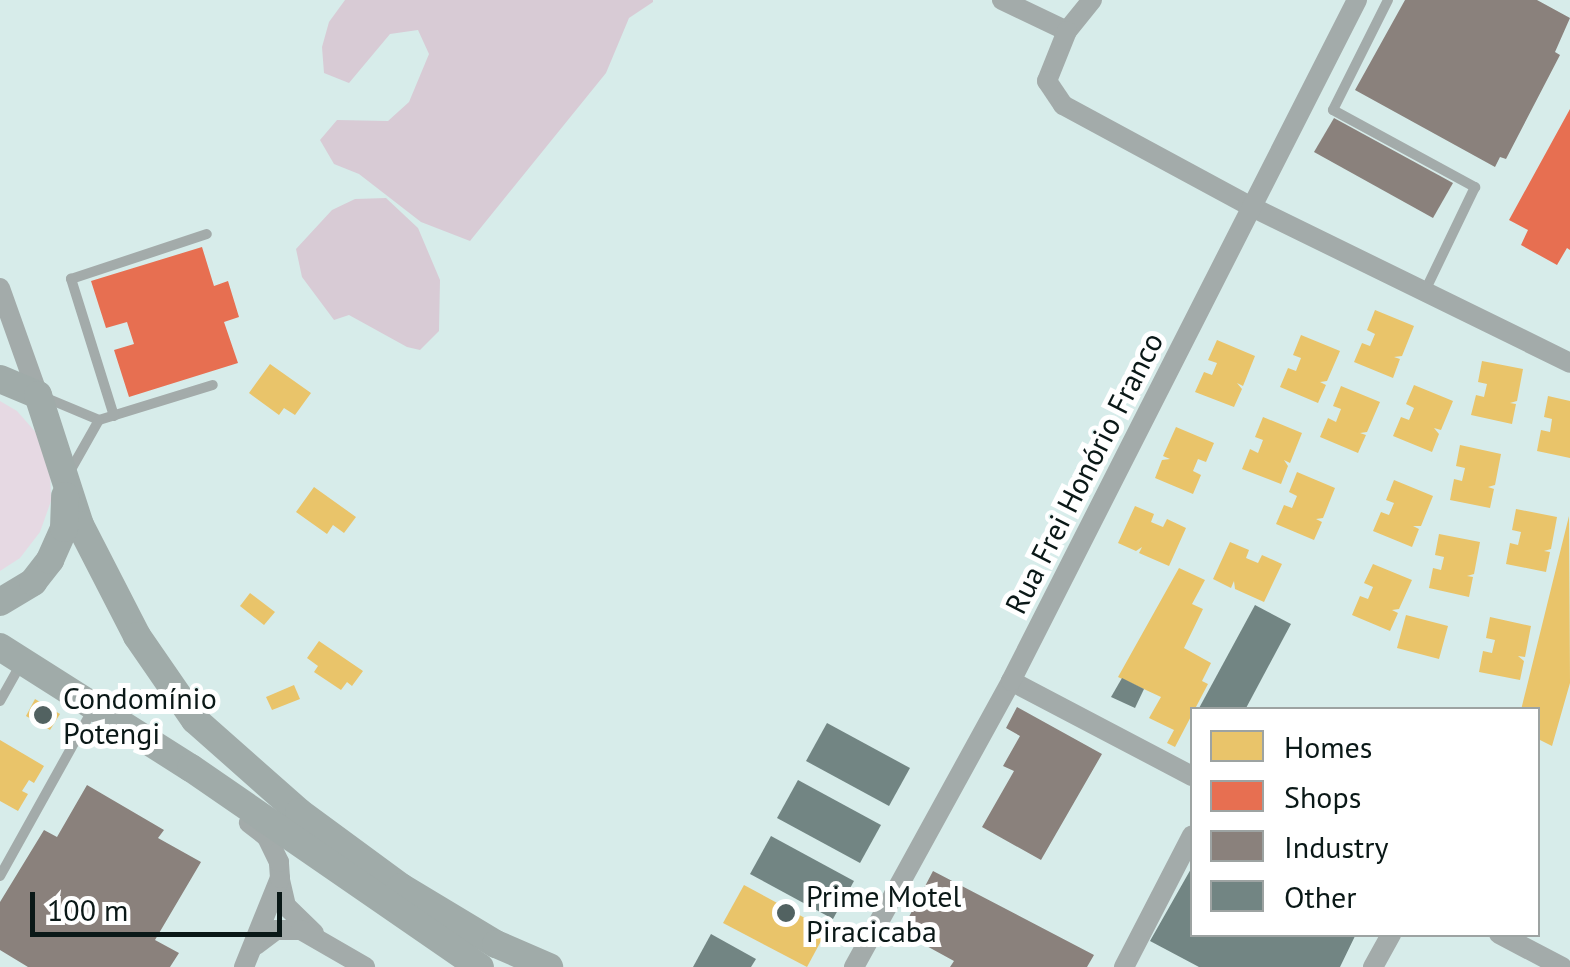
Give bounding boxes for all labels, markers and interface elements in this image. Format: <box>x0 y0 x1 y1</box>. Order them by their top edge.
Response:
street label: Rua Frei Honório Franco <box>997 326 1171 620</box>
place label: Condomínio Potengi <box>63 680 217 750</box>
marker: Condomínio Potengi <box>32 704 54 726</box>
legend <box>1190 707 1540 937</box>
text: Homes <box>1284 727 1372 766</box>
text: Shops <box>1284 777 1361 816</box>
text: Industry <box>1284 827 1388 866</box>
scale bar <box>35 872 288 934</box>
text: Other <box>1284 877 1357 916</box>
place label: Prime Motel Piracicaba <box>806 878 961 948</box>
text: 100 m <box>47 890 128 929</box>
marker: Prime Motel Piracicaba <box>775 902 797 924</box>

